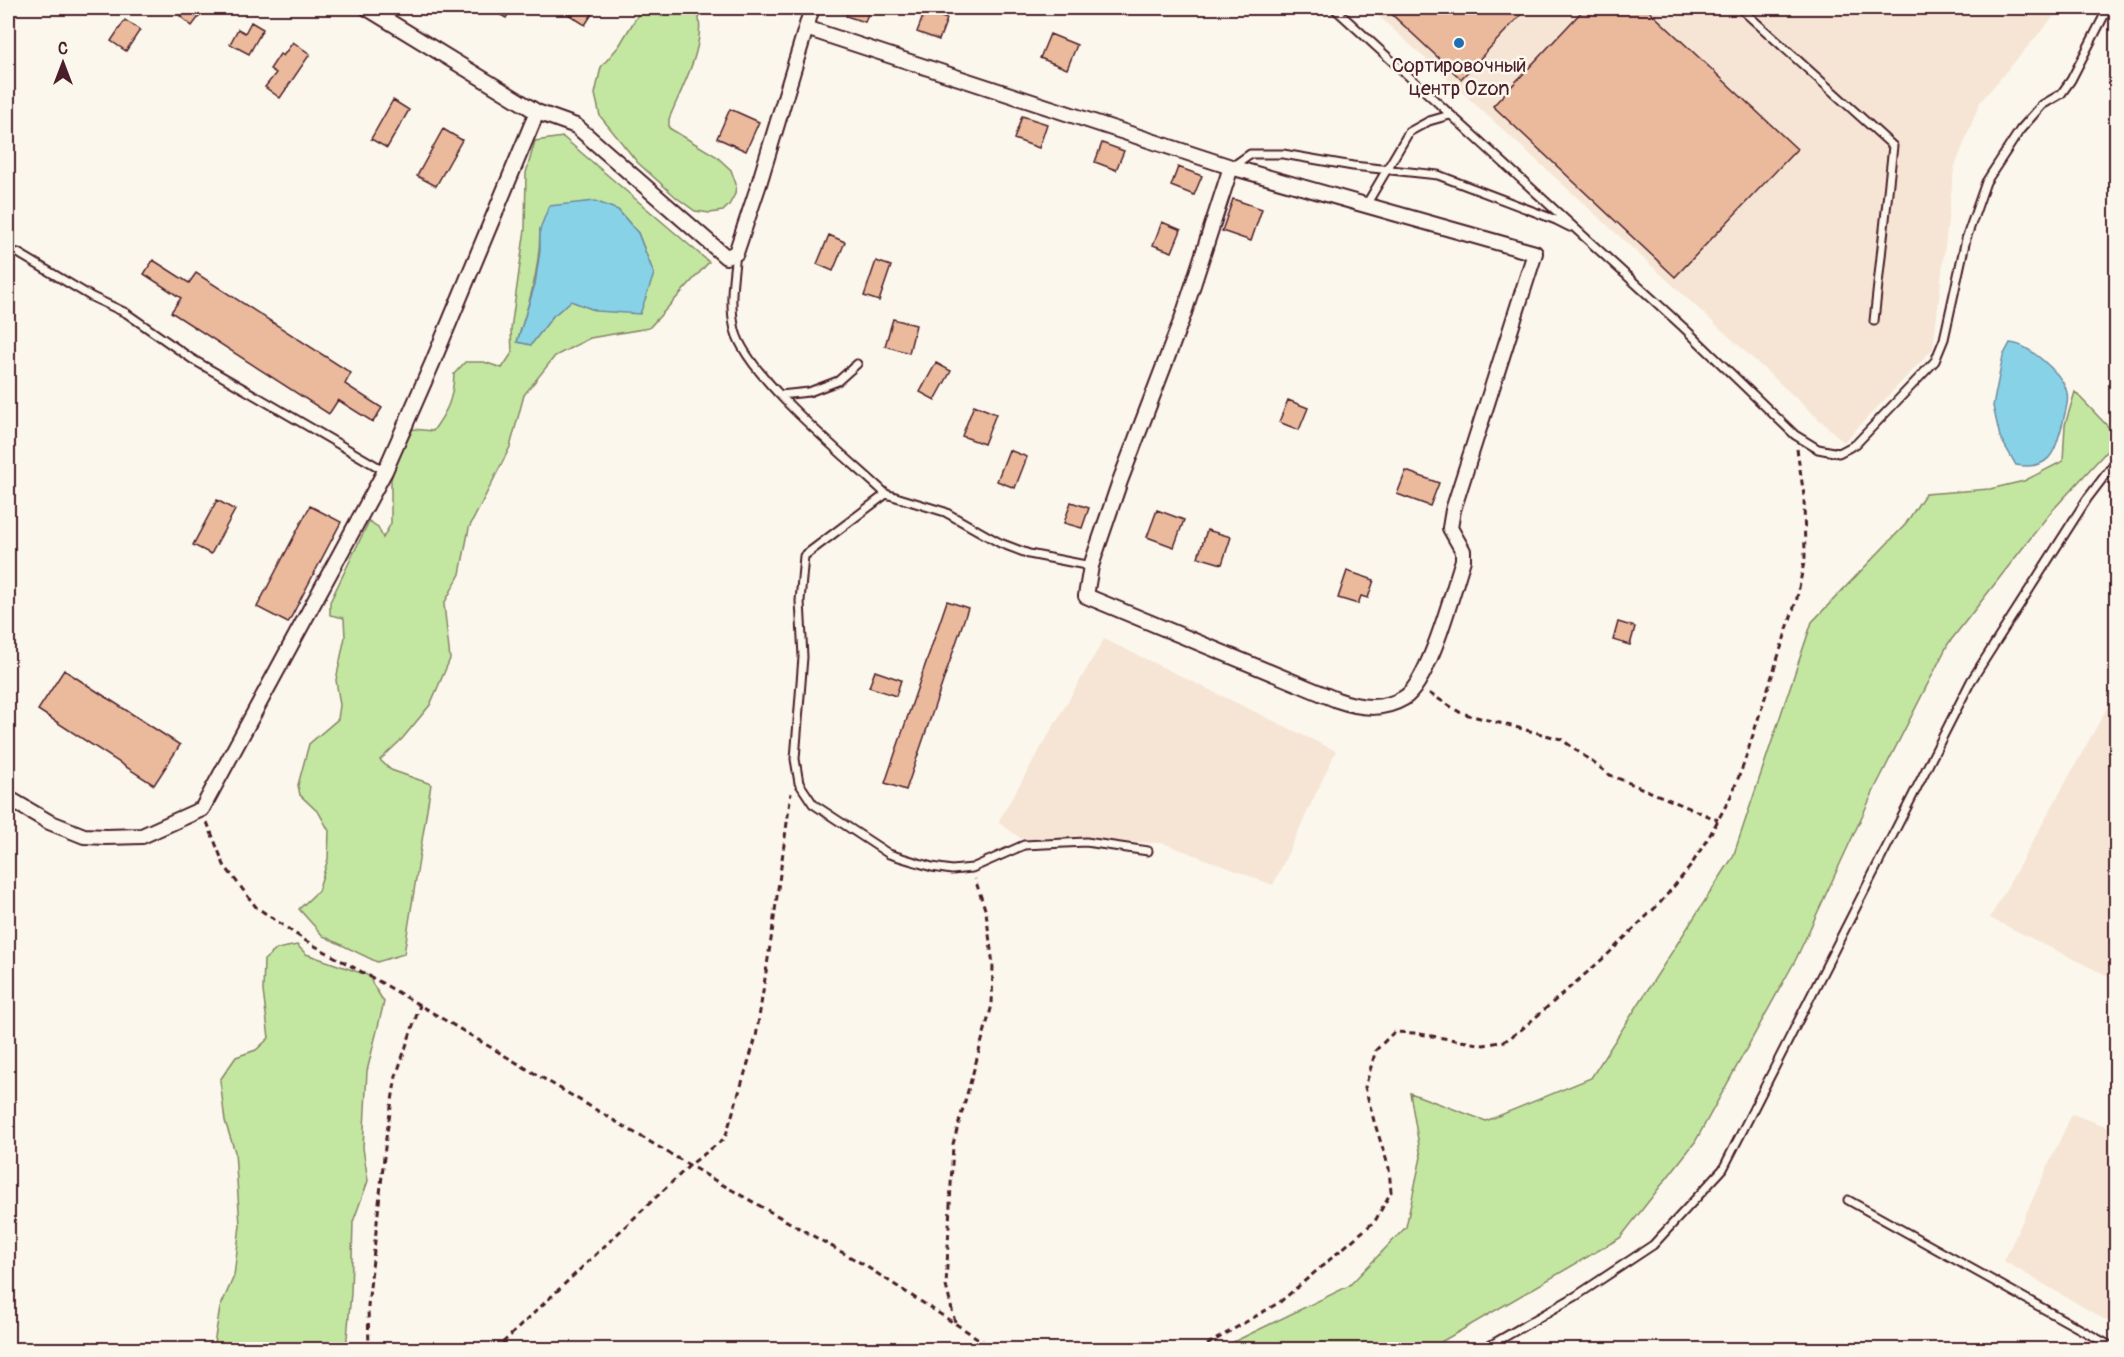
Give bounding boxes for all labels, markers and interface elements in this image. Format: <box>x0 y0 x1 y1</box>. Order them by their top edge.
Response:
north arrow <box>33 33 93 93</box>
marker: Сортировочный центр Ozon <box>1452 36 1466 50</box>
text: С <box>58 39 68 59</box>
place label: Сортировочный центр Ozon <box>1392 53 1526 101</box>

